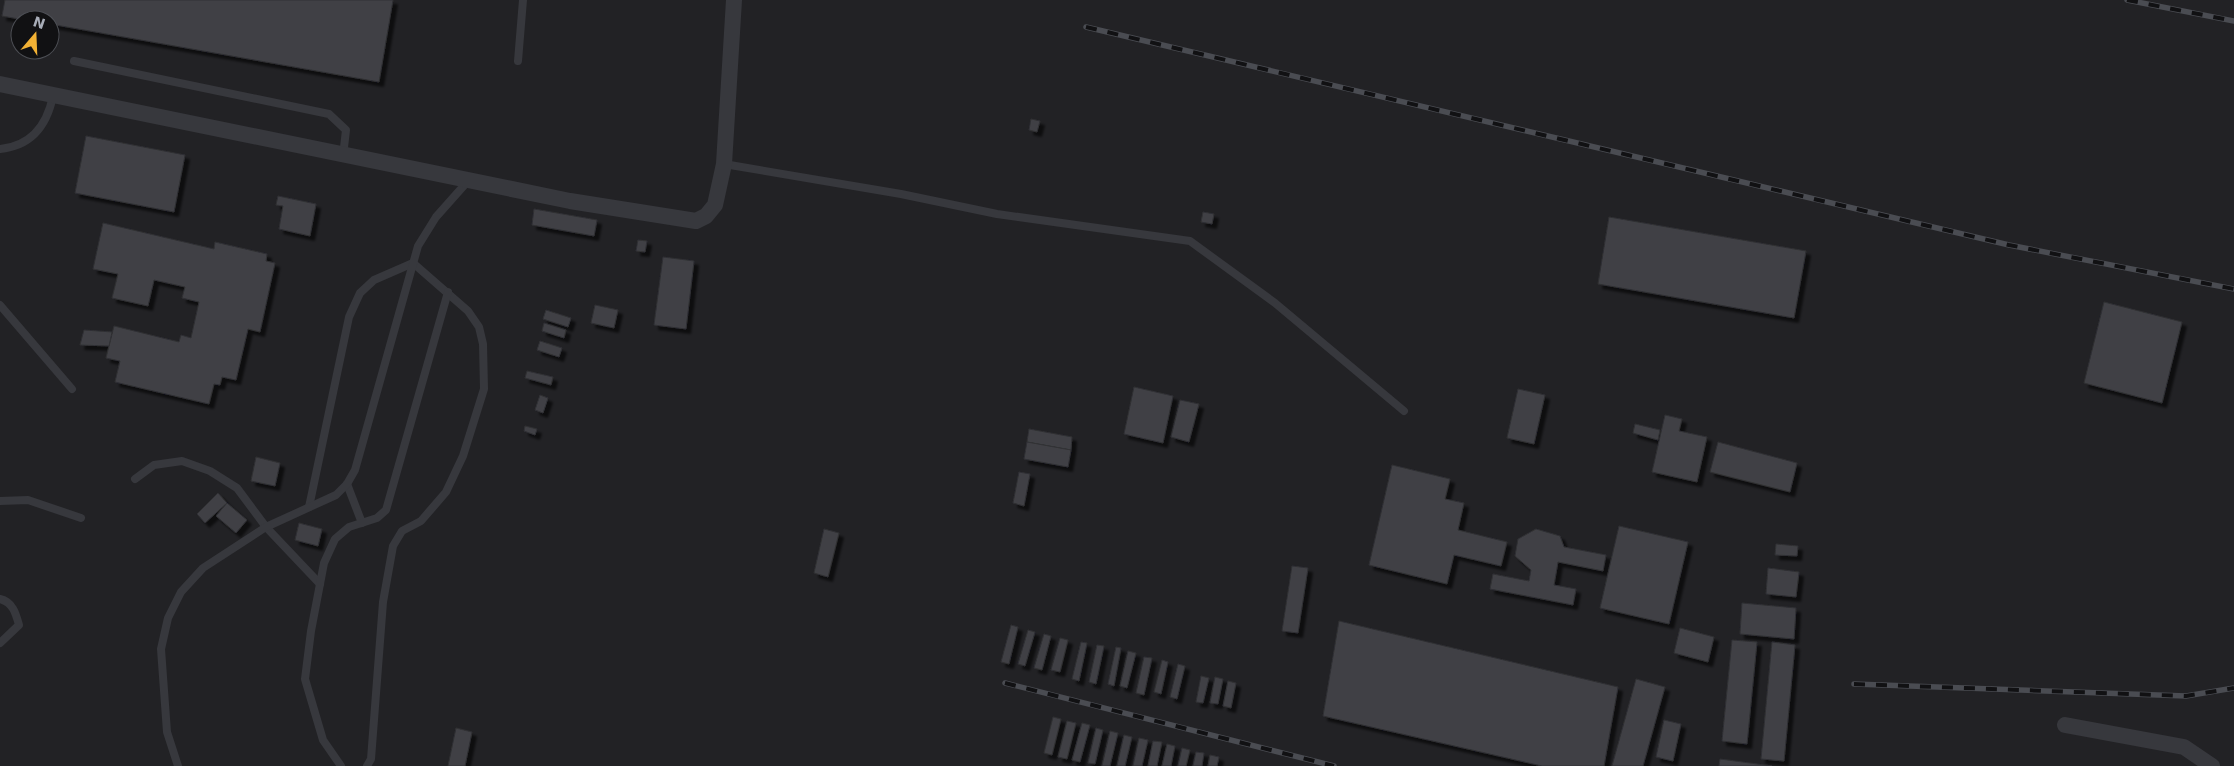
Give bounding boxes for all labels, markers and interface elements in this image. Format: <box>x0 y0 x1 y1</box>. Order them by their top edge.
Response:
north arrow <box>10 10 60 60</box>
text: N <box>31 13 47 32</box>

